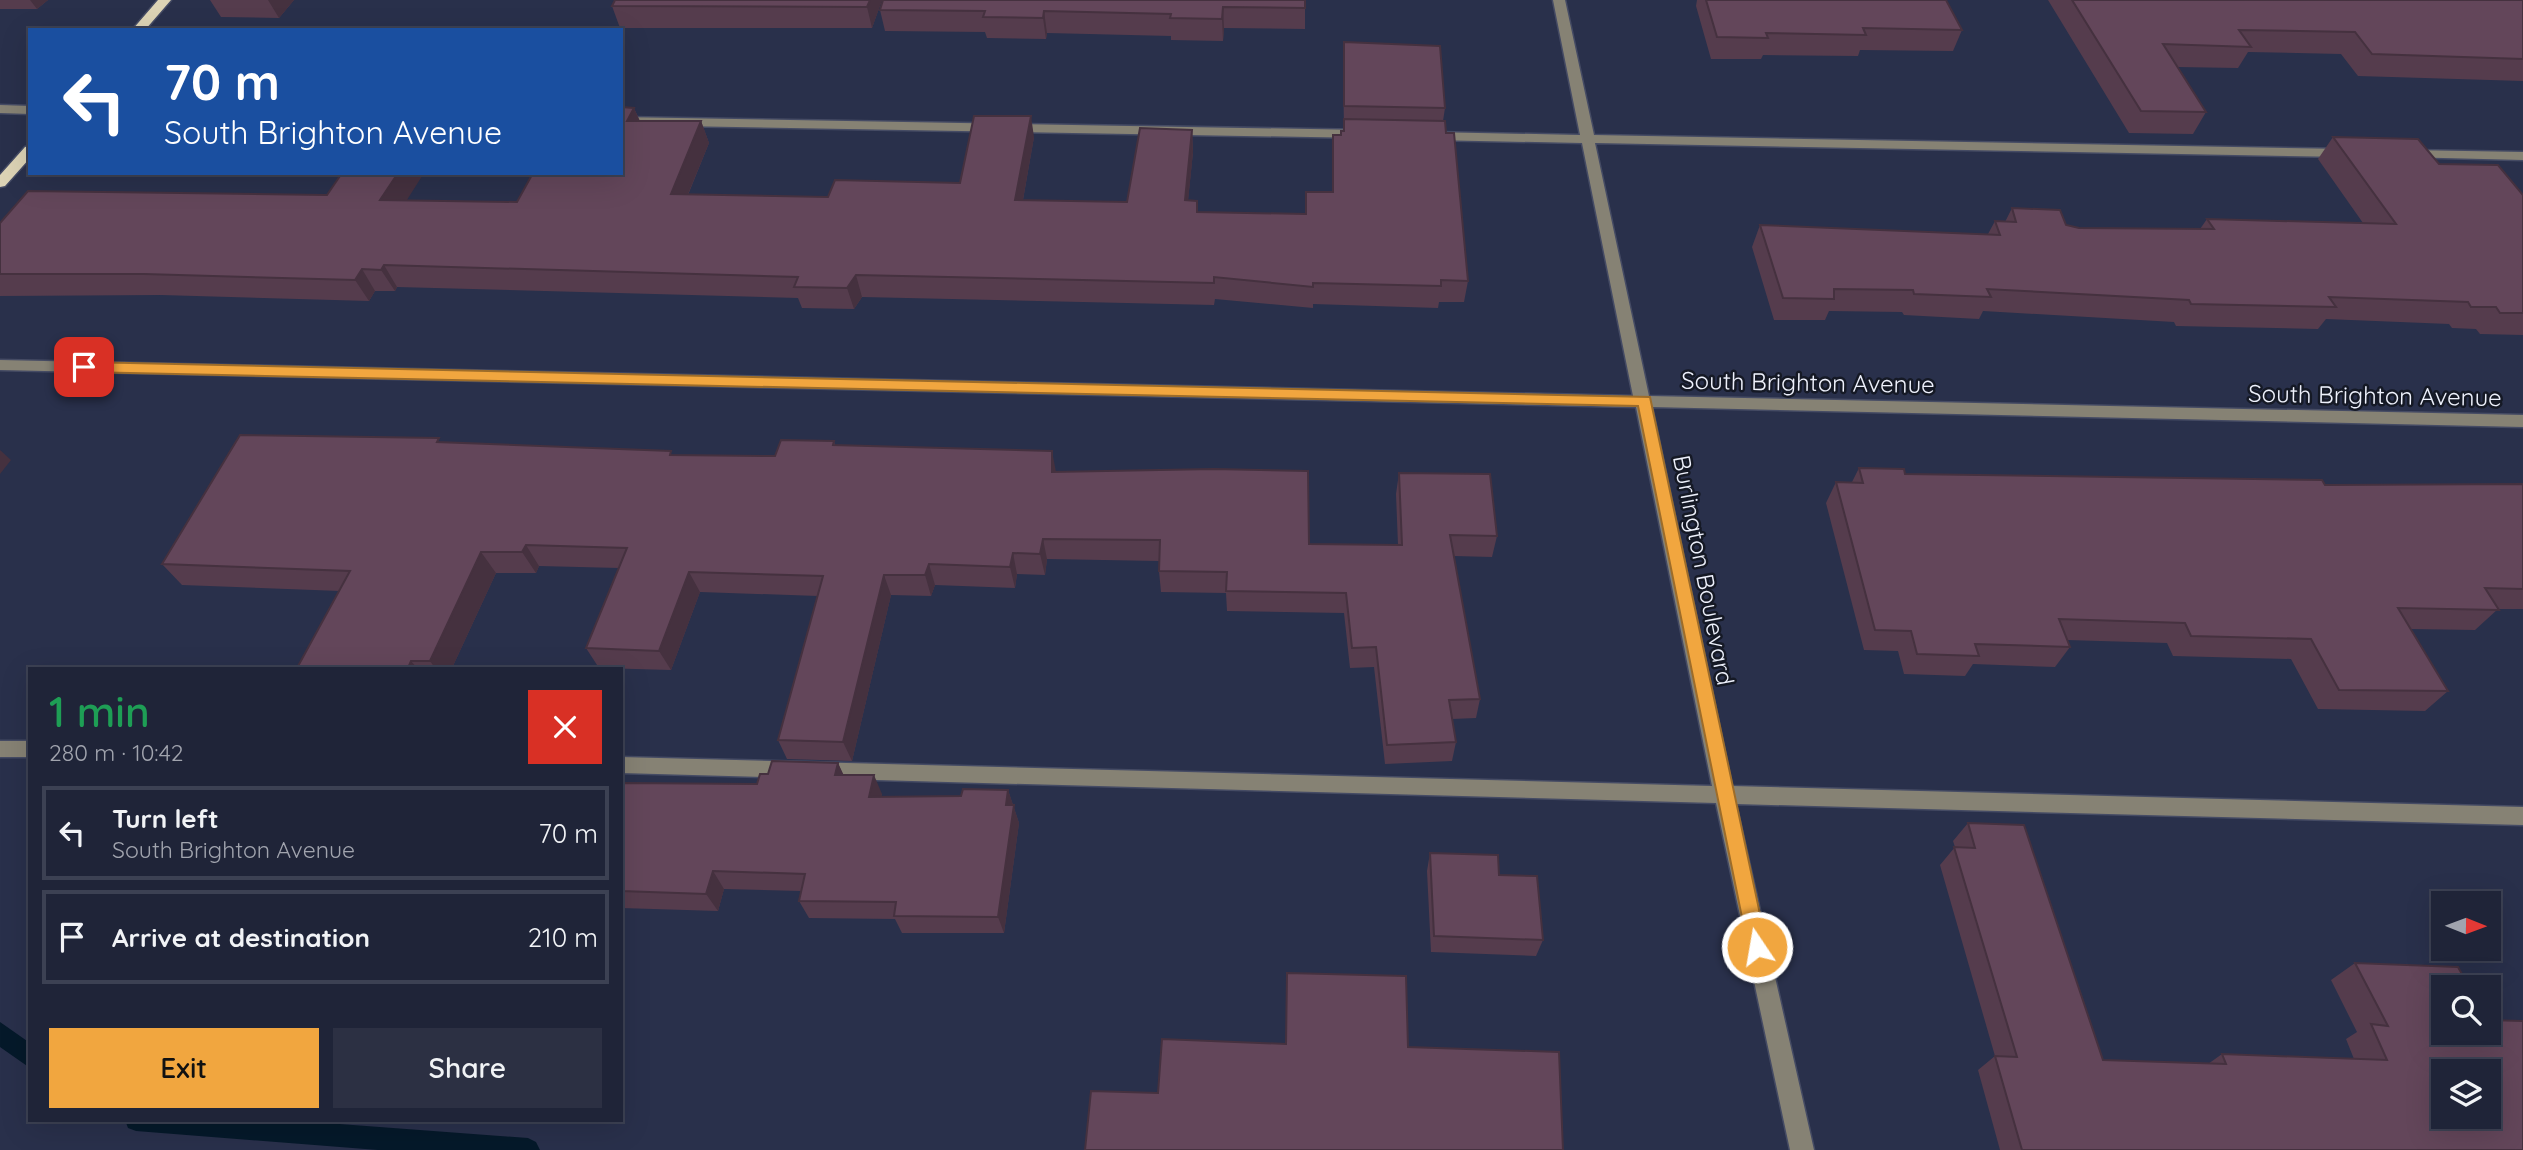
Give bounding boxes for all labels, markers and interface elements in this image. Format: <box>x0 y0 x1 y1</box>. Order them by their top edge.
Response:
text: 70 m <box>164 51 280 112</box>
icon: left <box>49 56 140 147</box>
text: South Brighton Avenue <box>164 112 502 152</box>
pin <box>54 337 114 397</box>
icon: arrive <box>65 348 103 386</box>
street label: South Brighton Avenue <box>1681 365 1935 399</box>
street label: South Brighton Avenue <box>2248 378 2502 412</box>
street label: Burlington Boulevard <box>1667 452 1741 688</box>
text: 1 min <box>49 685 150 738</box>
button: close <box>528 690 602 764</box>
text: 280 m · 10:42 <box>49 738 184 767</box>
text: Turn left <box>112 802 219 835</box>
icon: left <box>53 814 91 852</box>
text: 70 m <box>538 817 598 850</box>
text: South Brighton Avenue <box>112 835 355 864</box>
north arrow <box>2431 891 2501 961</box>
map controls <box>2431 891 2501 1129</box>
position arrow <box>1720 910 1794 984</box>
icon: arrive <box>53 918 91 956</box>
text: Arrive at destination <box>112 921 370 954</box>
text: 210 m <box>528 921 598 954</box>
button: search <box>2431 975 2501 1045</box>
button: Exit <box>49 1028 319 1108</box>
button: Share <box>333 1028 602 1108</box>
button: layers <box>2431 1059 2501 1129</box>

